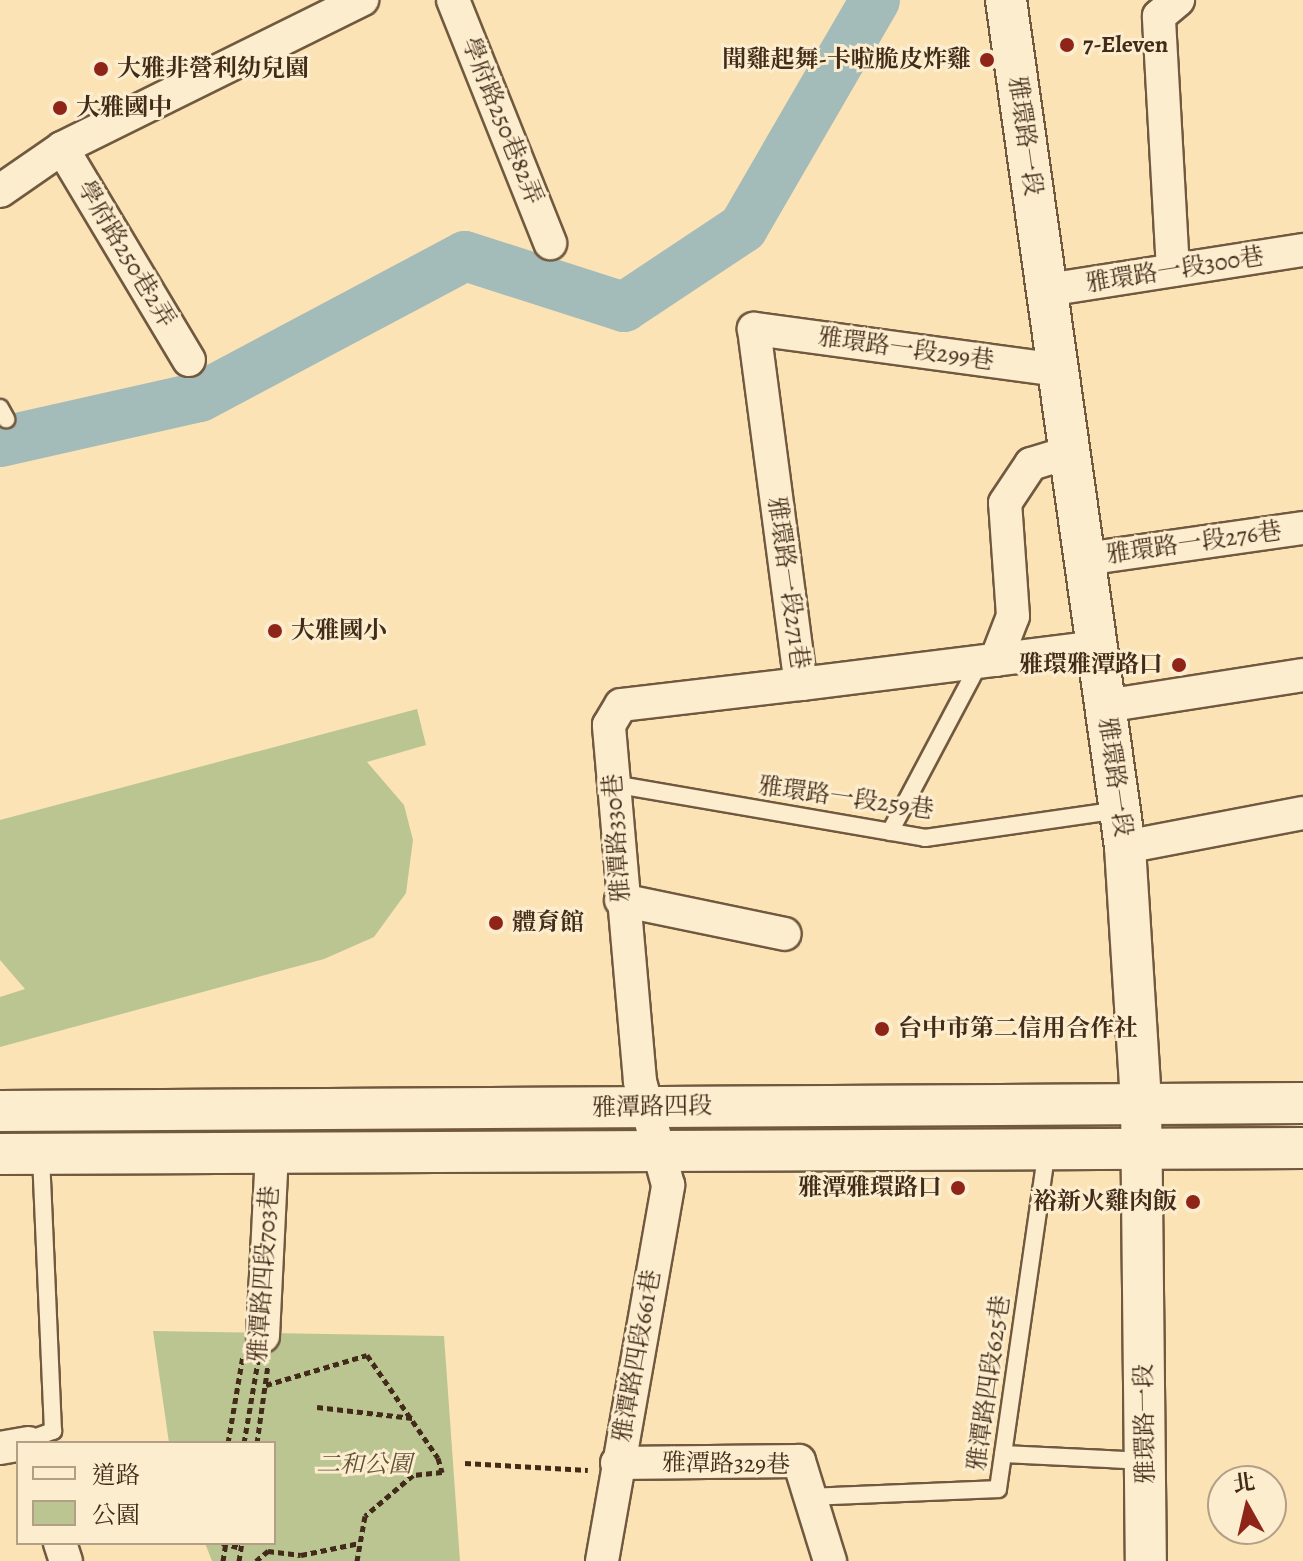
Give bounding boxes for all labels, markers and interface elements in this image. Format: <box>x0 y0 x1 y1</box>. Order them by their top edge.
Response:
place label: 7-Eleven <box>1083 31 1168 59</box>
street label: 學府路250巷82弄 <box>455 33 549 209</box>
marker: 7-Eleven <box>1058 36 1076 54</box>
place label: 聞雞起舞-卡啦脆皮炸雞 <box>722 46 971 74</box>
marker: 聞雞起舞-卡啦脆皮炸雞 <box>978 51 996 69</box>
place label: 大雅非營利幼兒園 <box>117 55 309 83</box>
marker: 大雅非營利幼兒園 <box>92 60 110 78</box>
street label: 雅環路一段 <box>1002 75 1048 197</box>
place label: 大雅國中 <box>76 94 172 122</box>
marker: 大雅國中 <box>51 99 69 117</box>
street label: 學府路250巷2弄 <box>71 175 181 333</box>
street label: 雅環路一段300巷 <box>1084 242 1266 298</box>
street label: 雅環路一段299巷 <box>816 322 996 376</box>
street label: 雅環路一段271巷 <box>762 495 814 671</box>
street label: 雅環路一段276巷 <box>1105 516 1283 570</box>
place label: 大雅國小 <box>291 617 387 645</box>
marker: 大雅國小 <box>266 622 284 640</box>
place label: 雅環雅潭路口 <box>1019 651 1163 679</box>
marker: 雅環雅潭路口 <box>1170 656 1188 674</box>
street label: 雅環路一段 <box>1092 716 1138 838</box>
street label: 雅環路一段259巷 <box>757 771 935 825</box>
street label: 雅潭路330巷 <box>598 773 636 903</box>
place label: 體育館 <box>512 909 584 937</box>
marker: 體育館 <box>487 914 505 932</box>
place label: 台中市第二信用合作社 <box>898 1015 1138 1043</box>
marker: 台中市第二信用合作社 <box>873 1020 891 1038</box>
street label: 雅潭路四段 <box>592 1092 712 1122</box>
place label: 雅潭雅環路口 <box>798 1174 942 1202</box>
marker: 雅潭雅環路口 <box>949 1179 967 1197</box>
street label: 雅潭路四段703巷 <box>243 1185 285 1363</box>
place label: 裕新火雞肉飯 <box>1033 1188 1177 1216</box>
marker: 裕新火雞肉飯 <box>1184 1193 1202 1211</box>
street label: 雅潭路四段661巷 <box>608 1268 666 1444</box>
street label: 雅潭路四段625巷 <box>962 1293 1016 1473</box>
street label: 雅環路一段 <box>1130 1364 1160 1484</box>
legend <box>16 1441 276 1545</box>
street label: 雅潭路329巷 <box>662 1448 790 1480</box>
park label: 二和公園 <box>316 1451 412 1479</box>
text: 道路 <box>92 1459 140 1491</box>
north arrow <box>1207 1465 1287 1545</box>
text: 北 <box>1231 1467 1257 1500</box>
text: 公園 <box>92 1499 140 1531</box>

